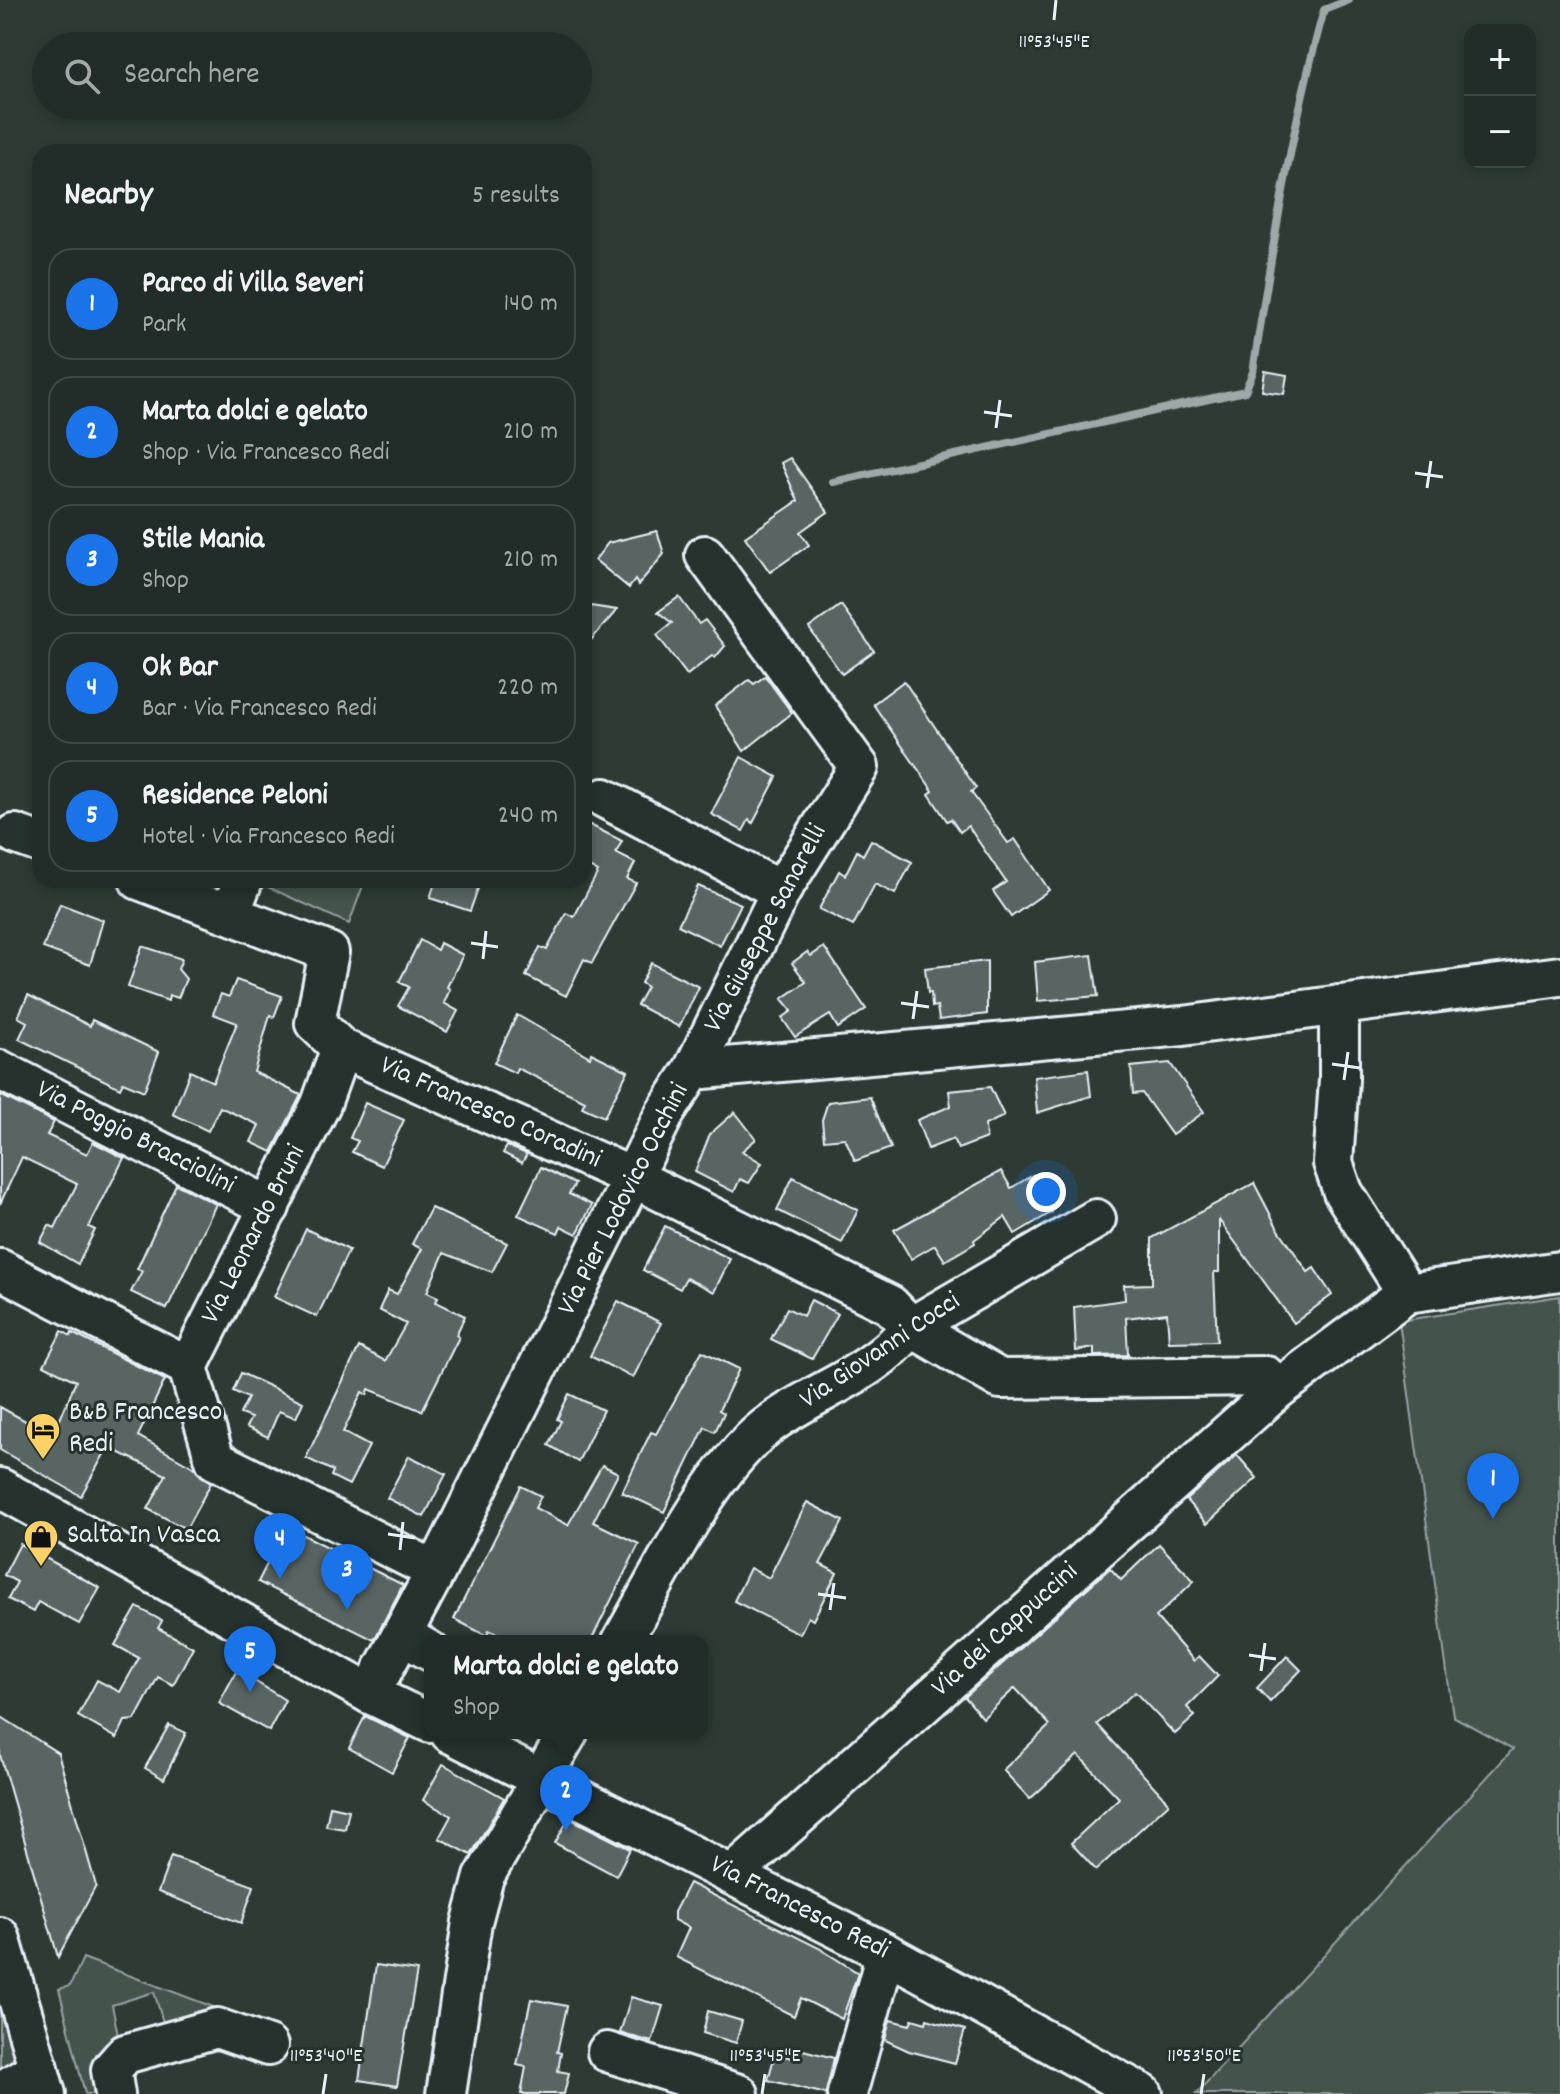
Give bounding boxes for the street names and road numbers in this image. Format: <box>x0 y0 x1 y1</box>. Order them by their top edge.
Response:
street label: Via Giuseppe Sanarelli <box>695 818 839 1040</box>
street label: Via Francesco Coradini <box>373 1047 607 1181</box>
street label: Via Poggio Bracciolini <box>29 1072 241 1206</box>
street label: Via Pier Lodovico Occhini <box>549 1077 701 1323</box>
street label: Via Leonardo Bruni <box>193 1138 317 1332</box>
street label: Via Giovanni Cocci <box>793 1283 969 1421</box>
street label: Via dei Cappuccini <box>924 1554 1088 1708</box>
street label: Via Francesco Redi <box>702 1847 896 1971</box>

